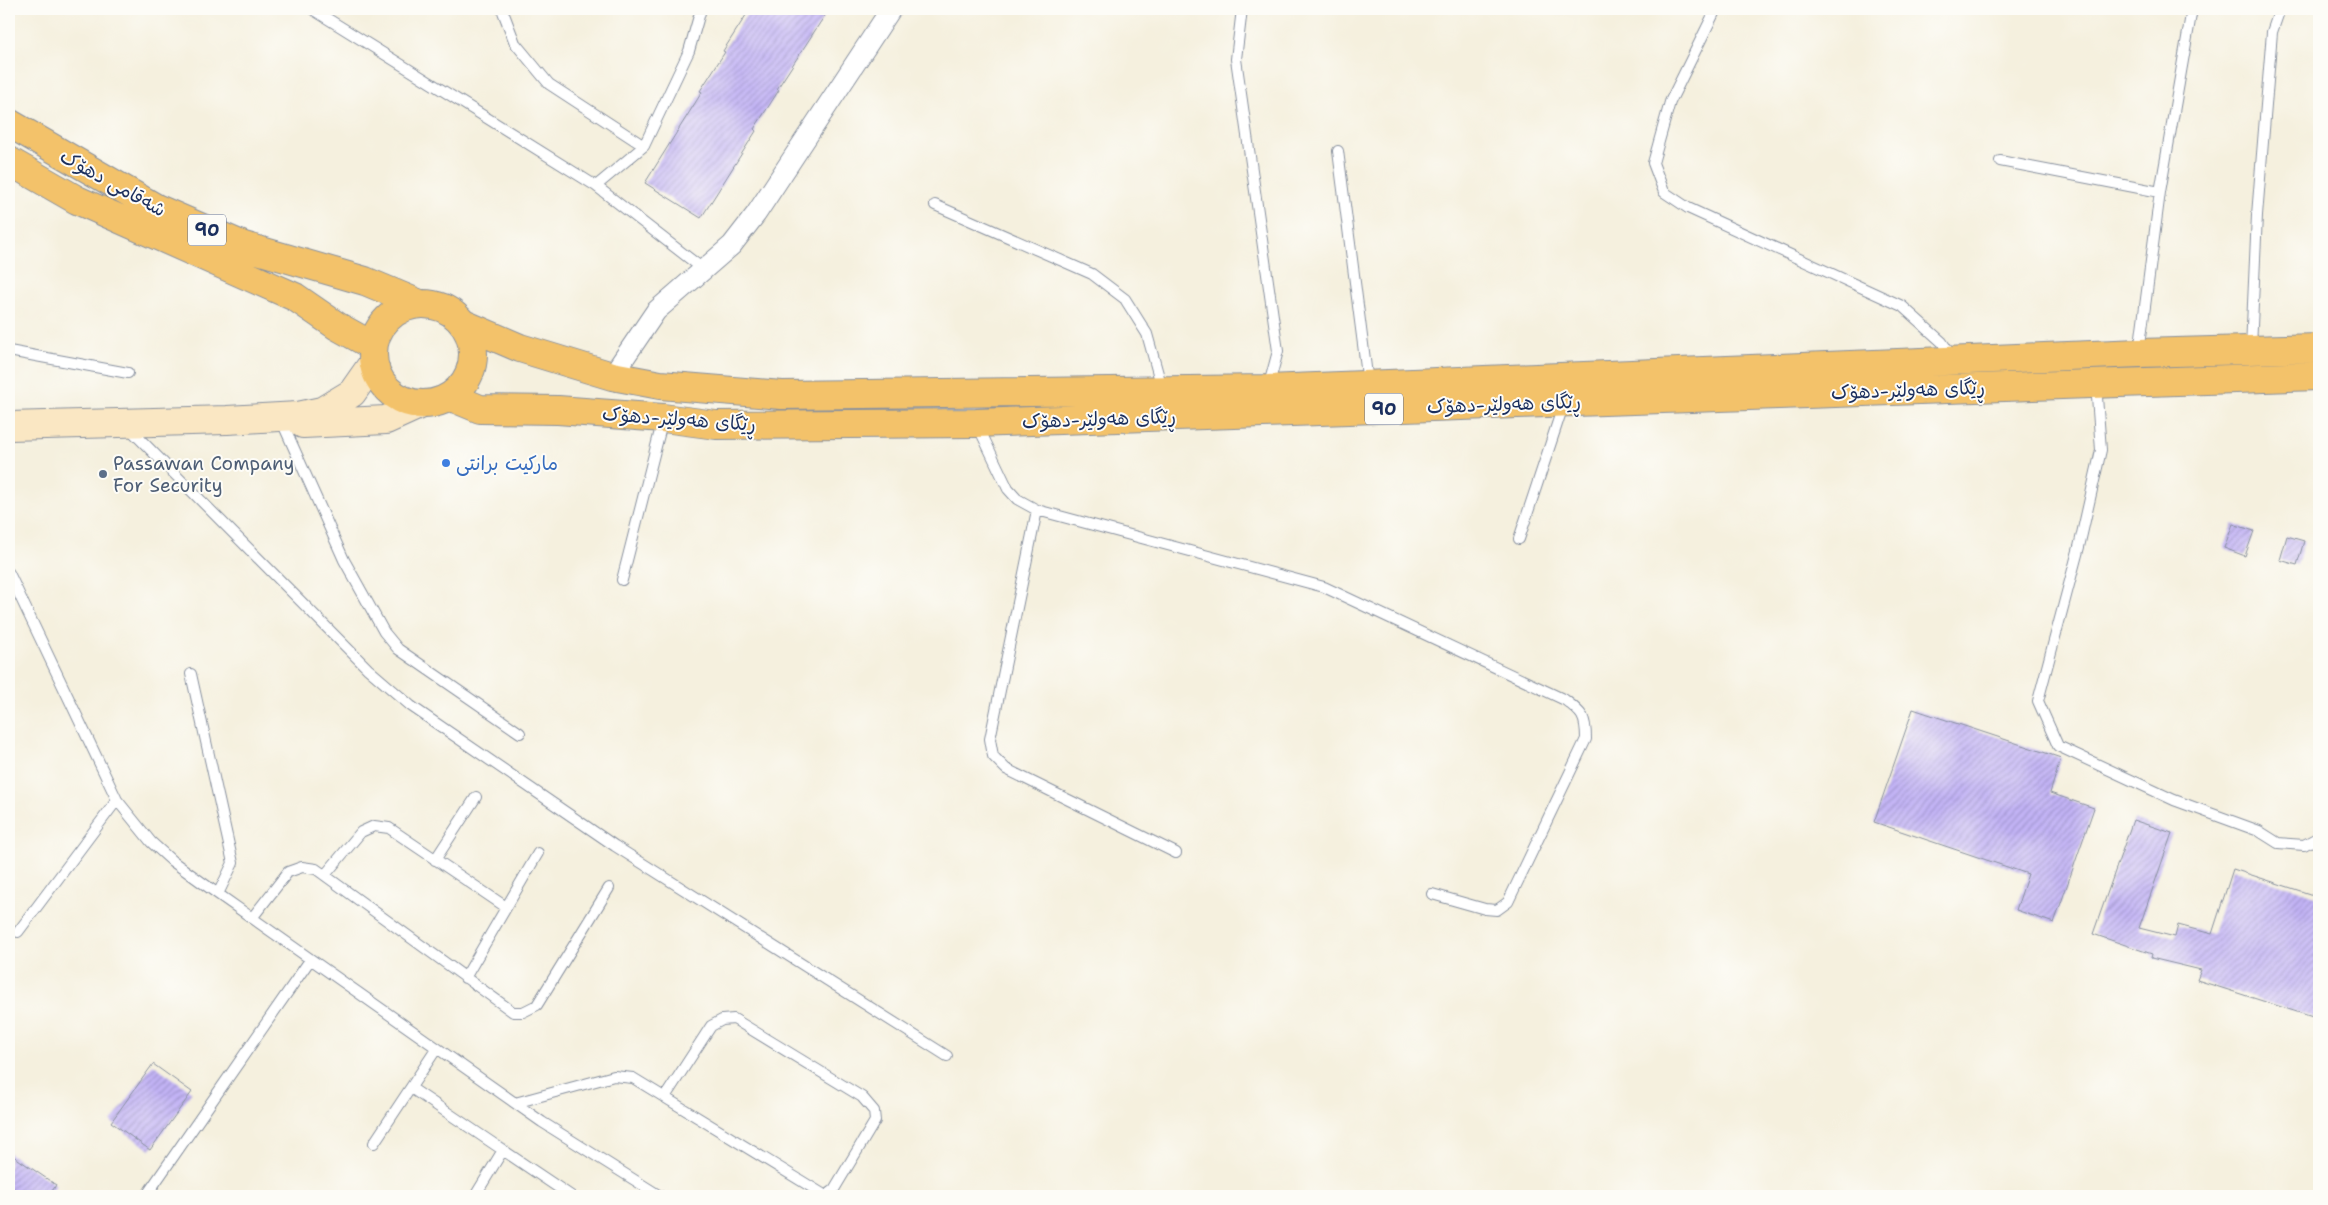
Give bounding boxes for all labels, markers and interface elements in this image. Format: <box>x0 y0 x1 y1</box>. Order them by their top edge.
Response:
street label: شەقامی دهۆک <box>56 144 170 222</box>
road number: 90 <box>188 214 226 246</box>
street label: ڕێگای هەولێر-دهۆک <box>1831 375 1986 409</box>
street label: ڕێگای هەولێر-دهۆک <box>1427 389 1582 423</box>
road number: 90 <box>1365 394 1403 424</box>
street label: ڕێگای هەولێر-دهۆک <box>601 401 757 441</box>
street label: ڕێگای هەولێر-دهۆک <box>1022 404 1177 438</box>
place label: Passawan Company For Security <box>113 451 294 498</box>
place label: مارکیت برانتی <box>456 451 558 476</box>
marker: مارکیت برانتی <box>440 457 452 469</box>
marker: Passawan Company For Security <box>97 468 109 480</box>

